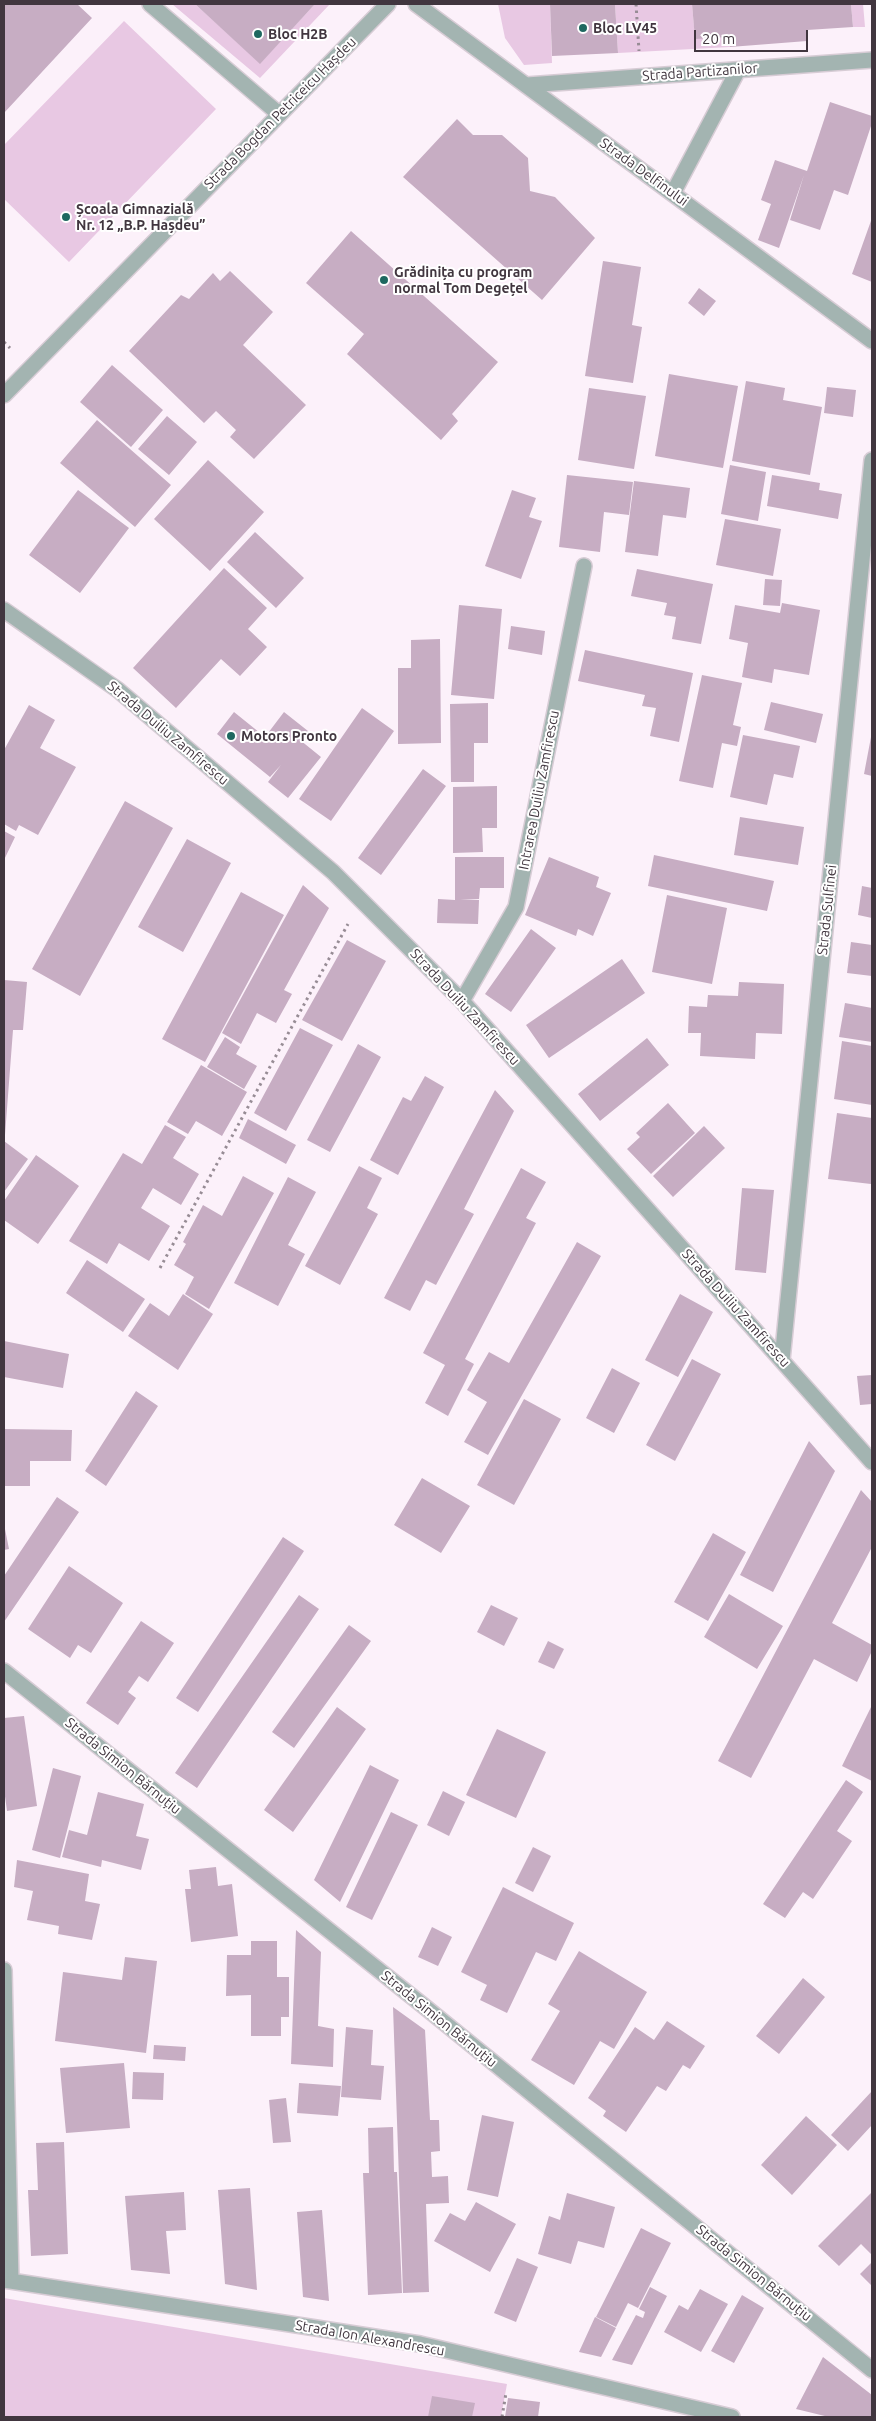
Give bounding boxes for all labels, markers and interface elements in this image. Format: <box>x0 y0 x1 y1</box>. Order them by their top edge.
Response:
place label: Bloc LV45 <box>593 20 657 36</box>
scale bar <box>696 20 810 52</box>
marker: Bloc LV45 <box>577 22 589 34</box>
place label: Bloc H2B <box>268 26 327 42</box>
marker: Bloc H2B <box>252 28 264 40</box>
text: 20 m <box>702 30 735 47</box>
street label: Strada Bogdan Petriceicu Hașdeu <box>201 34 359 192</box>
street label: Strada Partizanilor <box>642 60 758 84</box>
street label: Strada Delfinului <box>597 134 691 210</box>
place label: Școala Gimnazială Nr. 12 „B.P. Hașdeu” <box>76 201 205 233</box>
marker: Școala Gimnazială Nr. 12 „B.P. Hașdeu” <box>60 211 72 223</box>
place label: Grădinița cu program normal Tom Degețel <box>394 264 532 296</box>
marker: Grădinița cu program normal Tom Degețel <box>378 274 390 286</box>
street label: Strada Duiliu Zamfirescu <box>104 677 232 789</box>
street label: Intrarea Duiliu Zamfirescu <box>515 709 563 871</box>
place label: Motors Pronto <box>241 728 337 744</box>
marker: Motors Pronto <box>225 730 237 742</box>
street label: Strada Sulfinei <box>814 864 840 956</box>
street label: Strada Duiliu Zamfirescu <box>407 945 523 1069</box>
street label: Strada Duiliu Zamfirescu <box>679 1246 793 1370</box>
street label: Strada Simion Bărnuțiu <box>62 1714 184 1818</box>
street label: Strada Simion Bărnuțiu <box>378 1967 500 2071</box>
street label: Strada Simion Bărnuțiu <box>693 2221 815 2325</box>
street label: Strada Ion Alexandrescu <box>294 2317 446 2359</box>

